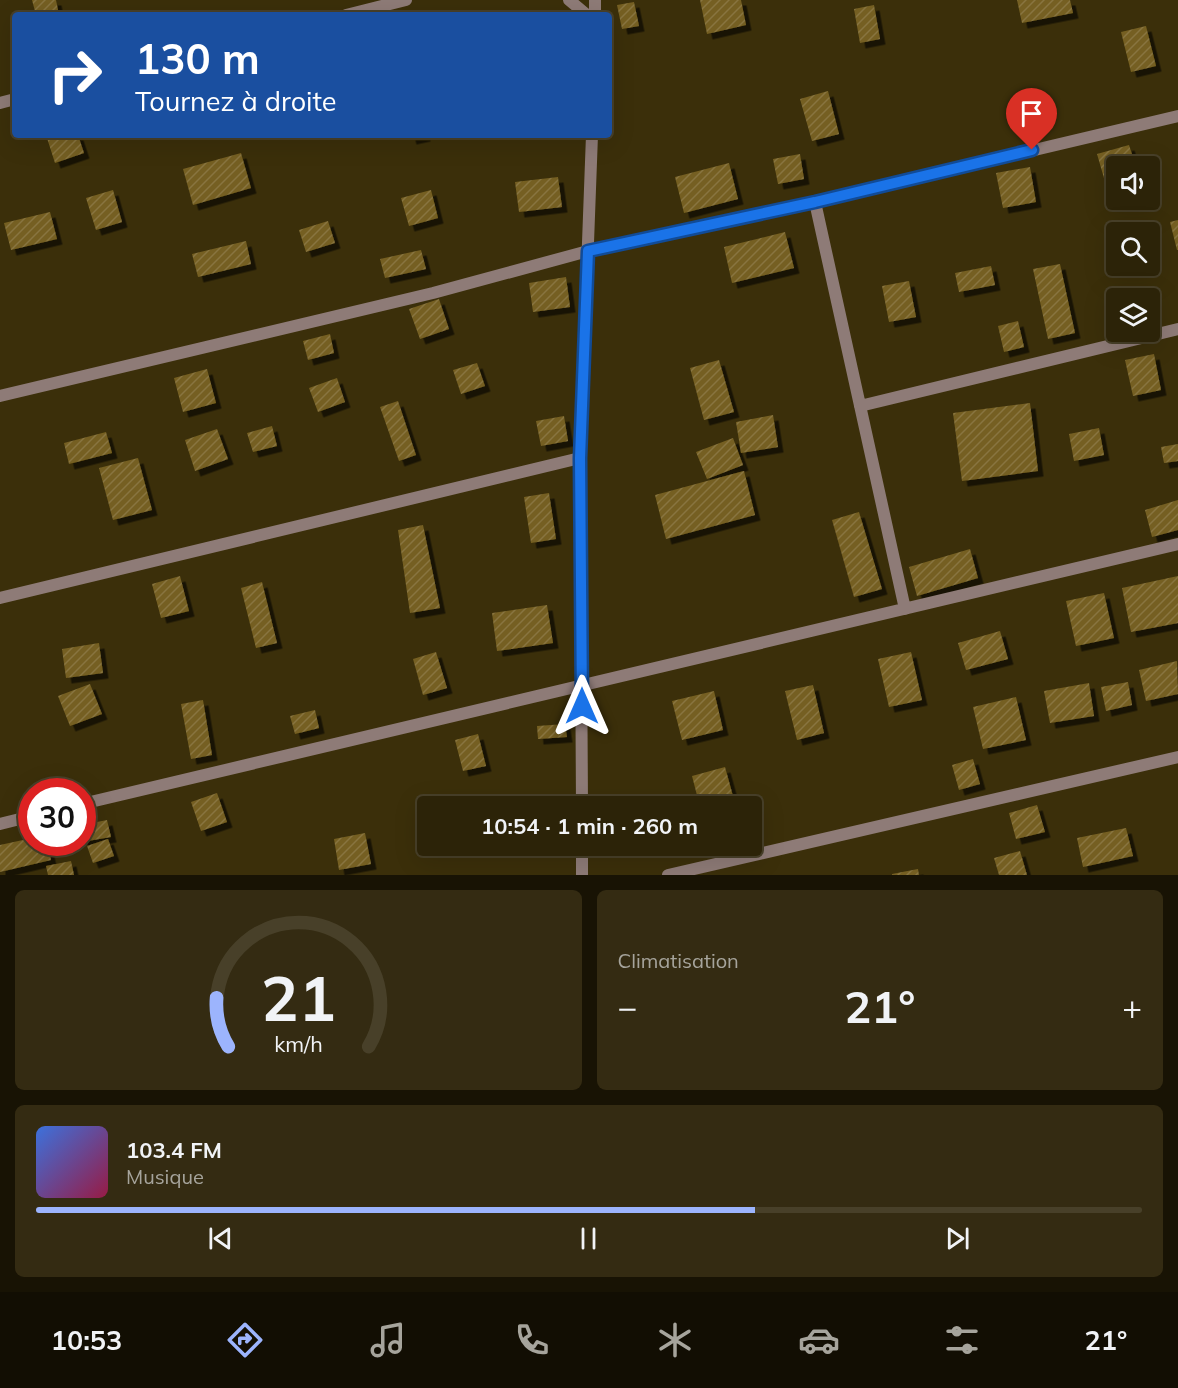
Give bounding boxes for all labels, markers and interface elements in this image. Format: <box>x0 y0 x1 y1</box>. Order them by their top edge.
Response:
text: 130 m <box>135 32 260 85</box>
icon: right <box>36 36 114 114</box>
text: Tournez à droite <box>135 84 336 118</box>
pin <box>1006 88 1057 150</box>
icon: arrive <box>1015 97 1048 130</box>
map controls <box>1106 156 1160 342</box>
button: sound <box>1106 156 1160 210</box>
button: search <box>1106 222 1160 276</box>
button: layers <box>1106 288 1160 342</box>
position arrow <box>550 674 614 738</box>
speed limit sign: 30 <box>18 778 96 856</box>
text: 10:54 · 1 min · 260 m <box>481 812 698 840</box>
text: Climatisation <box>618 948 739 973</box>
text: 21 <box>261 958 336 1037</box>
text: 21° <box>844 978 915 1034</box>
text: − <box>618 986 637 1027</box>
text: + <box>1122 986 1142 1027</box>
text: km/h <box>274 1030 322 1057</box>
text: 103.4 FM <box>126 1136 222 1164</box>
text: Musique <box>126 1164 204 1189</box>
icon: previous <box>204 1222 237 1255</box>
icon: pause <box>572 1222 605 1255</box>
icon: next <box>941 1222 974 1255</box>
icon: directions <box>224 1319 266 1361</box>
icon: music <box>367 1319 409 1361</box>
icon: phone <box>511 1319 553 1361</box>
icon: climate <box>654 1319 696 1361</box>
icon: car <box>798 1319 840 1361</box>
icon: filters <box>941 1319 983 1361</box>
text: 10:53 <box>51 1323 122 1357</box>
text: 21° <box>1085 1323 1127 1357</box>

